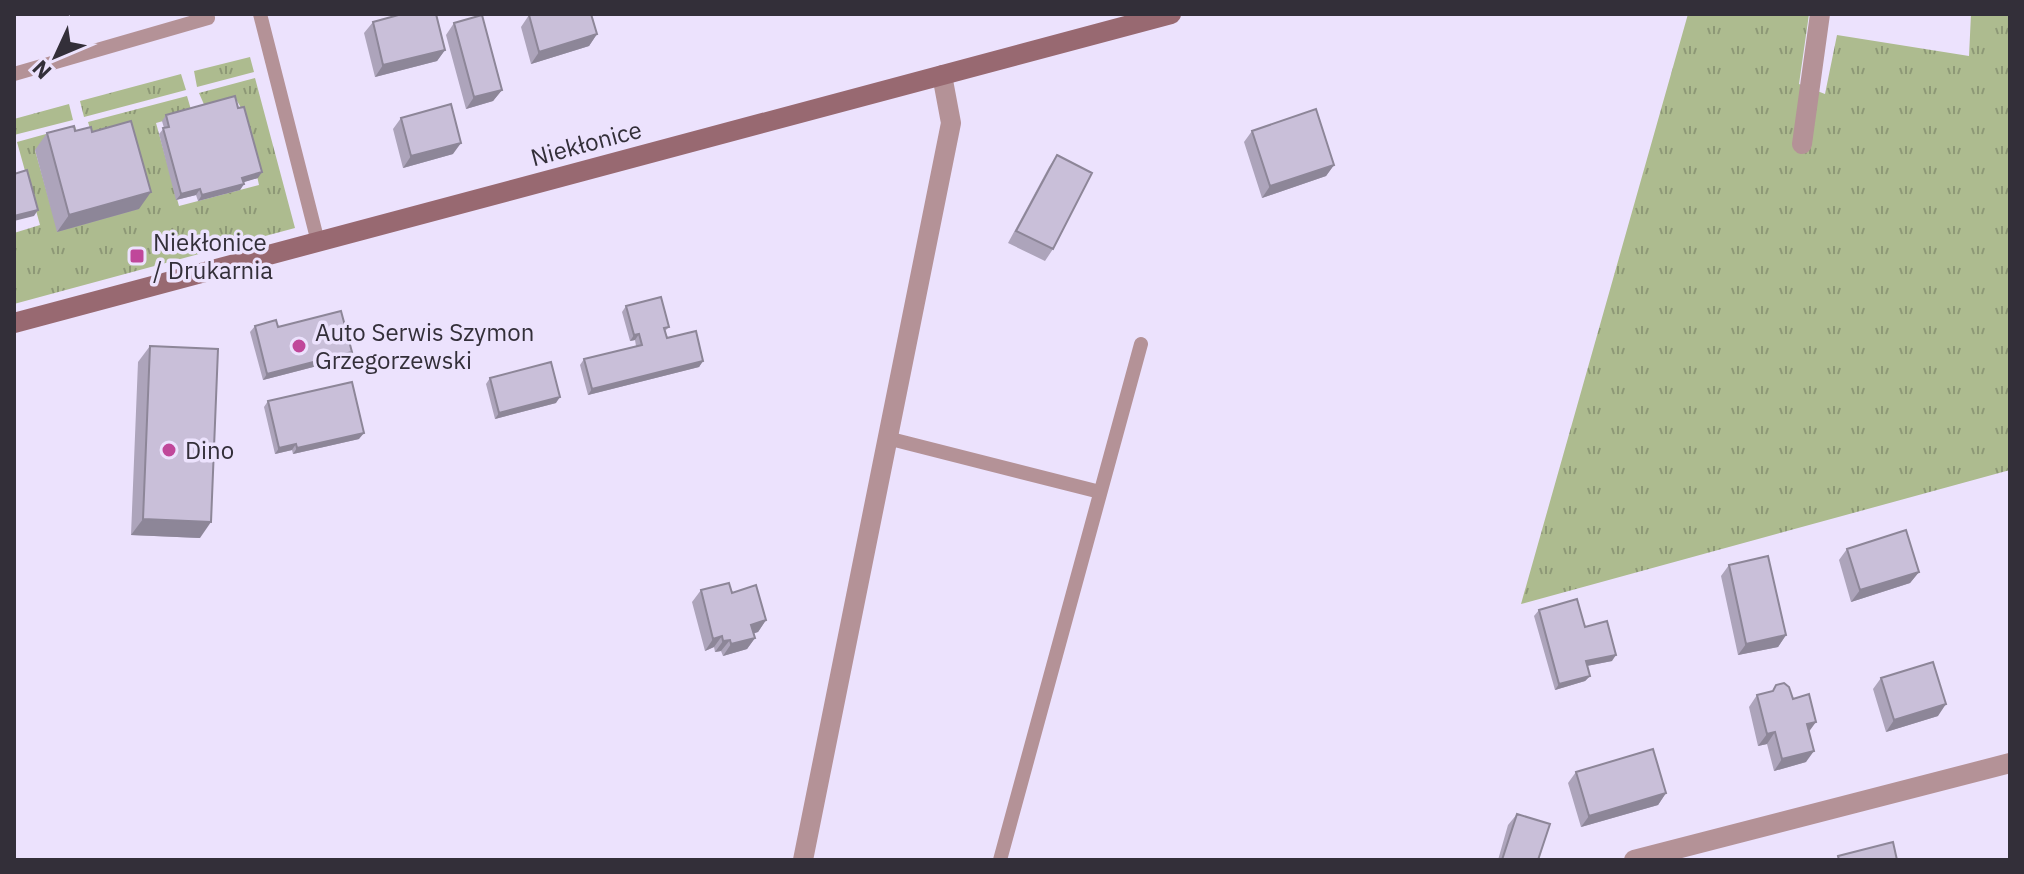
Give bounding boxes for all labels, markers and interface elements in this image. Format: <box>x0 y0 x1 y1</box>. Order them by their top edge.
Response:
north arrow <box>16 16 96 96</box>
text: N <box>25 54 57 86</box>
street label: Niekłonice <box>527 113 645 173</box>
place label: Niekłonice / Drukarnia <box>153 226 273 286</box>
marker: Niekłonice / Drukarnia <box>128 247 146 265</box>
place label: Auto Serwis Szymon Grzegorzewski <box>315 316 534 376</box>
marker: Auto Serwis Szymon Grzegorzewski <box>290 337 308 355</box>
place label: Dino <box>185 434 234 466</box>
marker: Dino <box>160 441 178 459</box>

